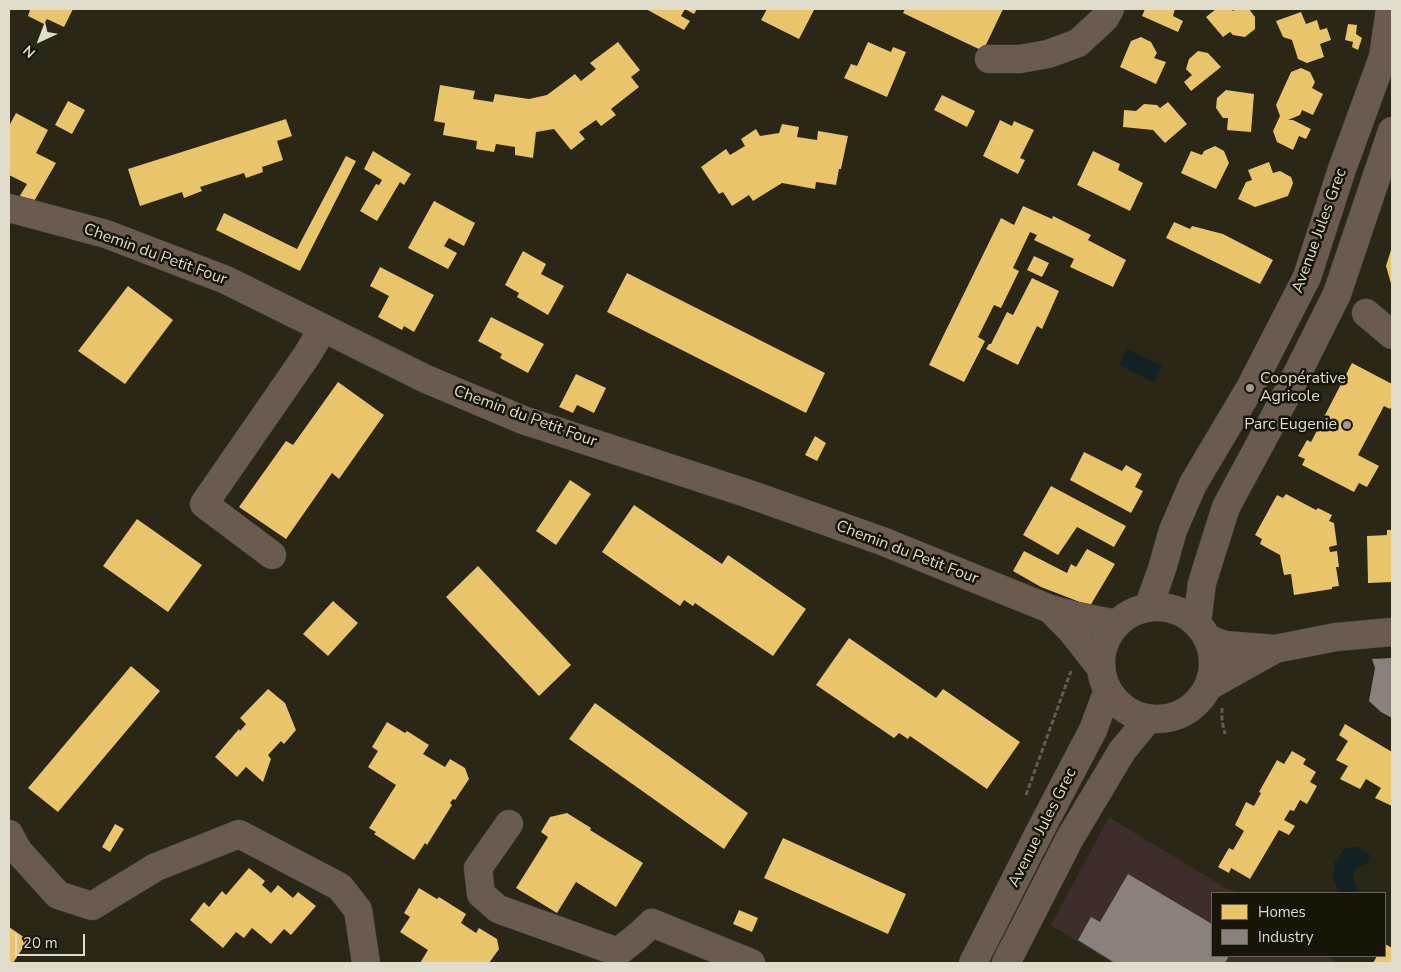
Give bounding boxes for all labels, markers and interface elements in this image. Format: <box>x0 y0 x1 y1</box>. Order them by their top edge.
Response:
north arrow <box>15 15 65 65</box>
text: N <box>19 41 40 62</box>
street label: Avenue Jules Grec <box>1289 166 1351 296</box>
street label: Chemin du Petit Four <box>81 220 229 290</box>
place label: Coopérative Agricole <box>1260 369 1346 407</box>
street label: Chemin du Petit Four <box>451 382 599 452</box>
marker: Coopérative Agricole <box>1244 382 1256 394</box>
place label: Parc Eugenie <box>1244 415 1337 435</box>
marker: Parc Eugenie <box>1341 419 1353 431</box>
street label: Chemin du Petit Four <box>833 517 981 589</box>
street label: Avenue Jules Grec <box>1005 765 1081 891</box>
legend <box>1211 892 1386 957</box>
text: Homes <box>1258 902 1306 922</box>
scale bar <box>18 924 88 956</box>
text: Industry <box>1258 927 1313 947</box>
text: 20 m <box>23 933 58 953</box>

